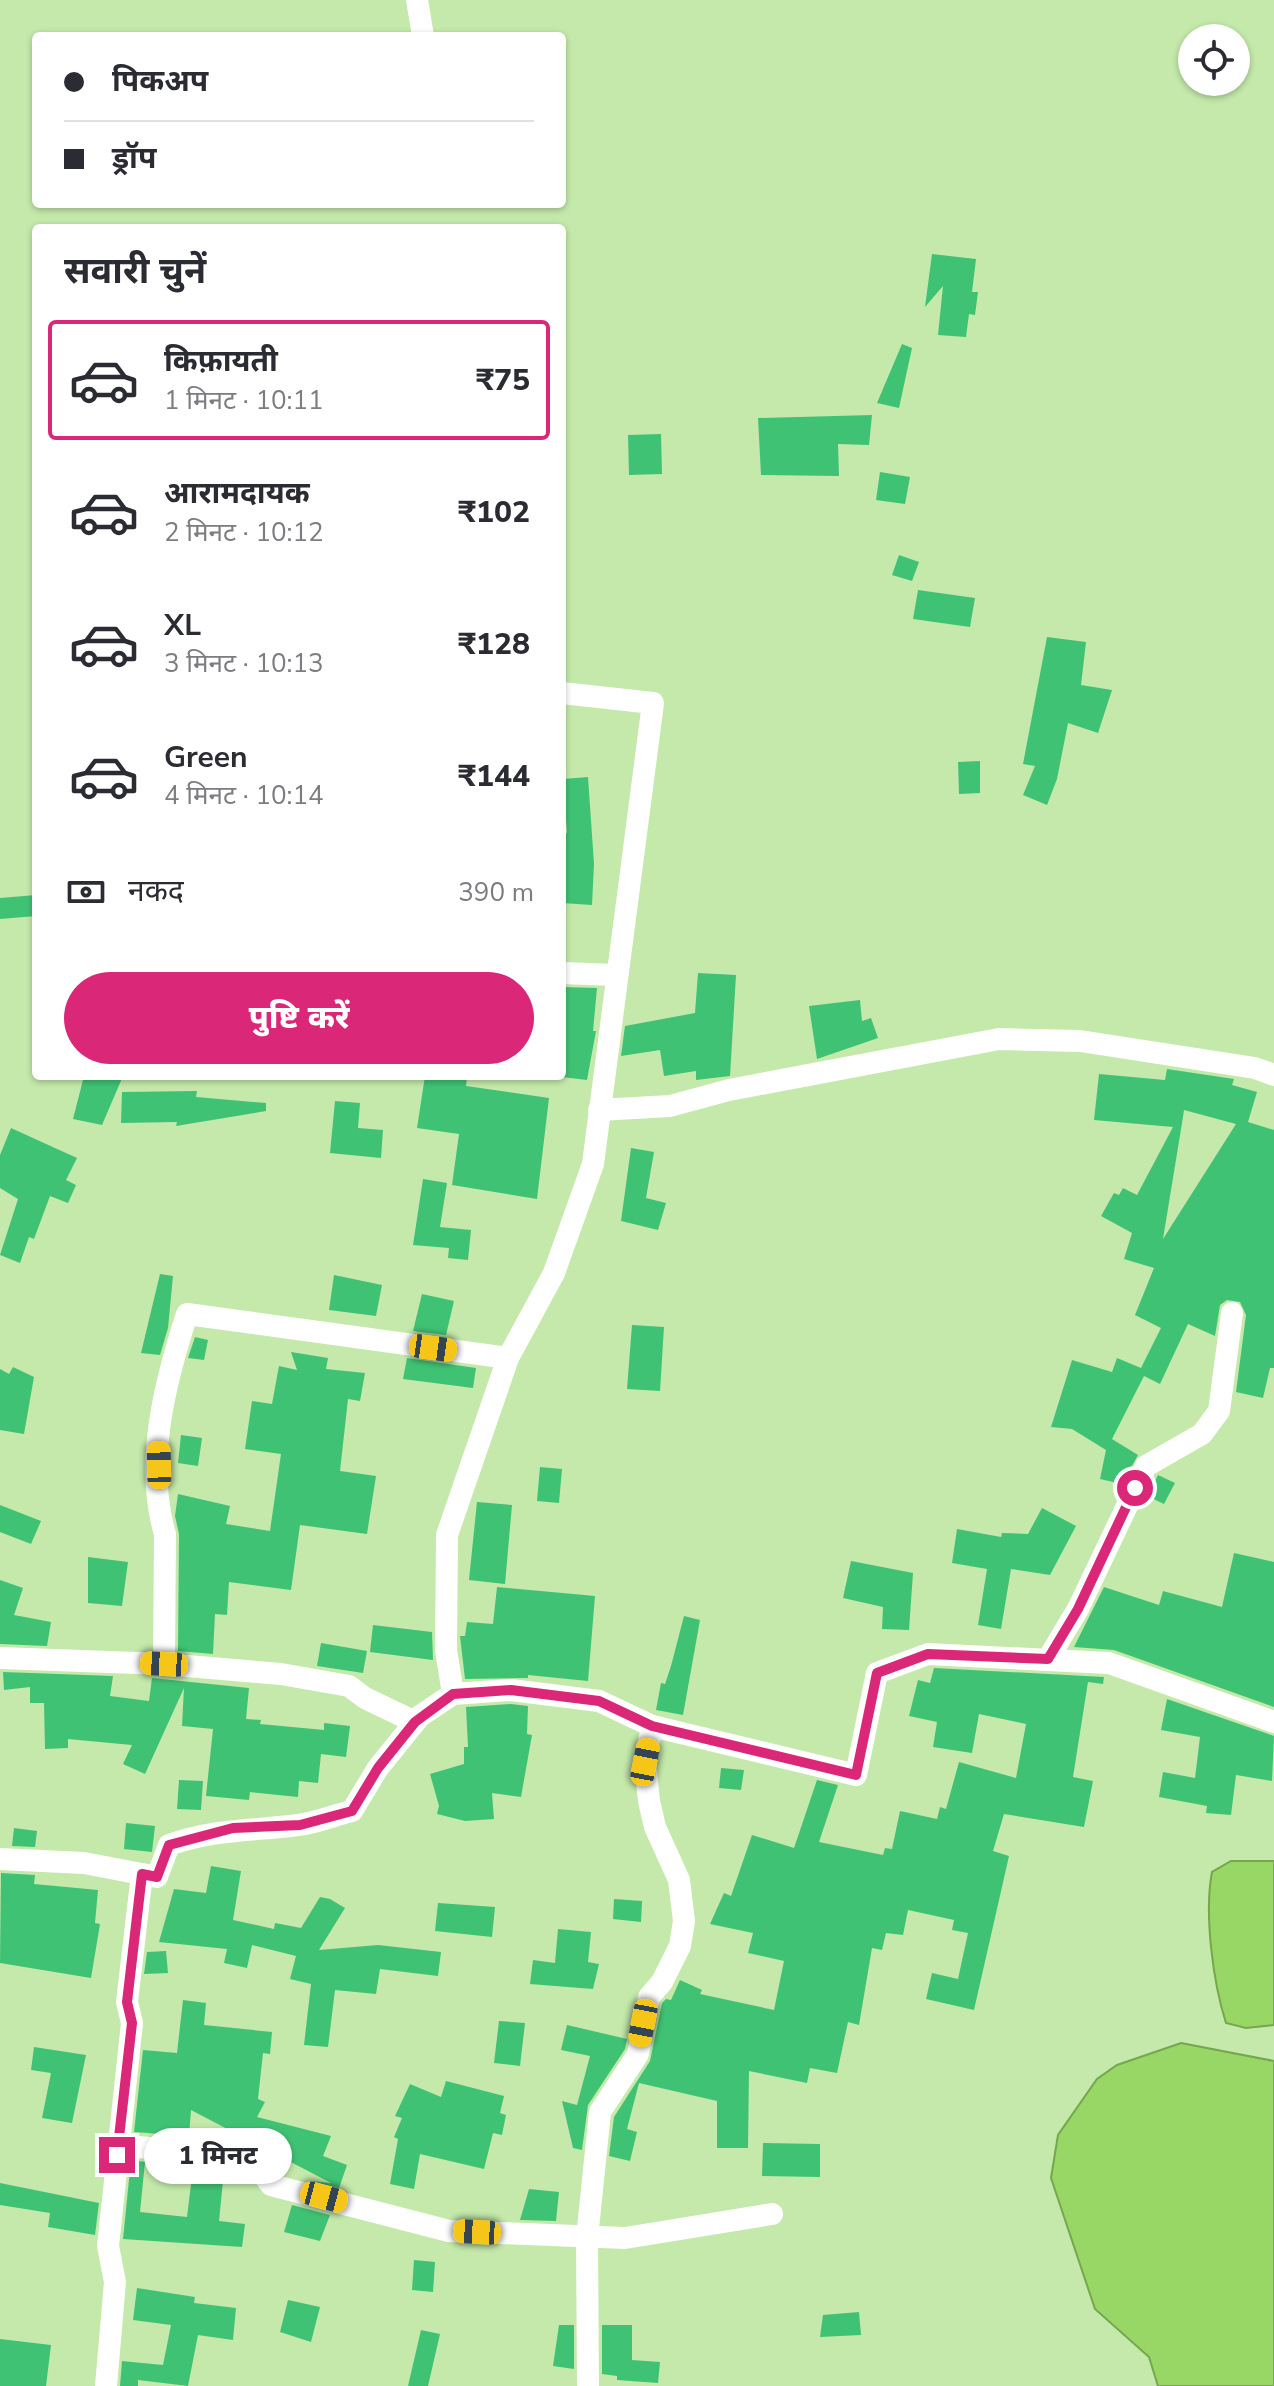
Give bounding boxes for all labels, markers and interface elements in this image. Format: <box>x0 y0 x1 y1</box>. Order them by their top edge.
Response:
map controls <box>1178 24 1250 96</box>
button: locate <box>1178 24 1250 96</box>
text: पिकअप <box>112 61 208 102</box>
text: ड्रॉप <box>112 138 156 179</box>
text: सवारी चुनें <box>64 247 206 296</box>
text: किफ़ायती <box>164 341 278 382</box>
icon: car <box>68 344 140 416</box>
text: ₹75 <box>476 360 530 401</box>
text: 1 मिनट · 10:11 <box>164 383 324 418</box>
text: आरामदायक <box>164 473 310 514</box>
icon: car <box>68 476 140 548</box>
text: ₹102 <box>458 492 530 533</box>
text: 2 मिनट · 10:12 <box>164 515 324 550</box>
text: XL <box>164 605 201 646</box>
icon: car <box>68 608 140 680</box>
text: ₹128 <box>458 624 530 665</box>
text: 3 मिनट · 10:13 <box>164 646 324 681</box>
text: Green <box>164 737 248 778</box>
icon: car <box>68 740 140 812</box>
text: ₹144 <box>458 756 530 797</box>
text: 4 मिनट · 10:14 <box>164 778 324 813</box>
icon: cash <box>64 870 108 914</box>
text: नकद <box>128 871 184 912</box>
text: 390 m <box>458 875 534 910</box>
button: पुष्टि करें <box>64 972 534 1064</box>
car <box>408 1333 458 1363</box>
car <box>147 1441 171 1489</box>
route start <box>1117 1470 1153 1506</box>
car <box>139 1651 189 1677</box>
car <box>629 1736 661 1788</box>
car <box>627 1997 659 2049</box>
callout: 1 मिनट <box>145 2127 293 2183</box>
route end <box>99 2137 135 2173</box>
text: 1 मिनट <box>179 2138 257 2173</box>
car <box>298 2179 350 2215</box>
car <box>452 2219 502 2245</box>

